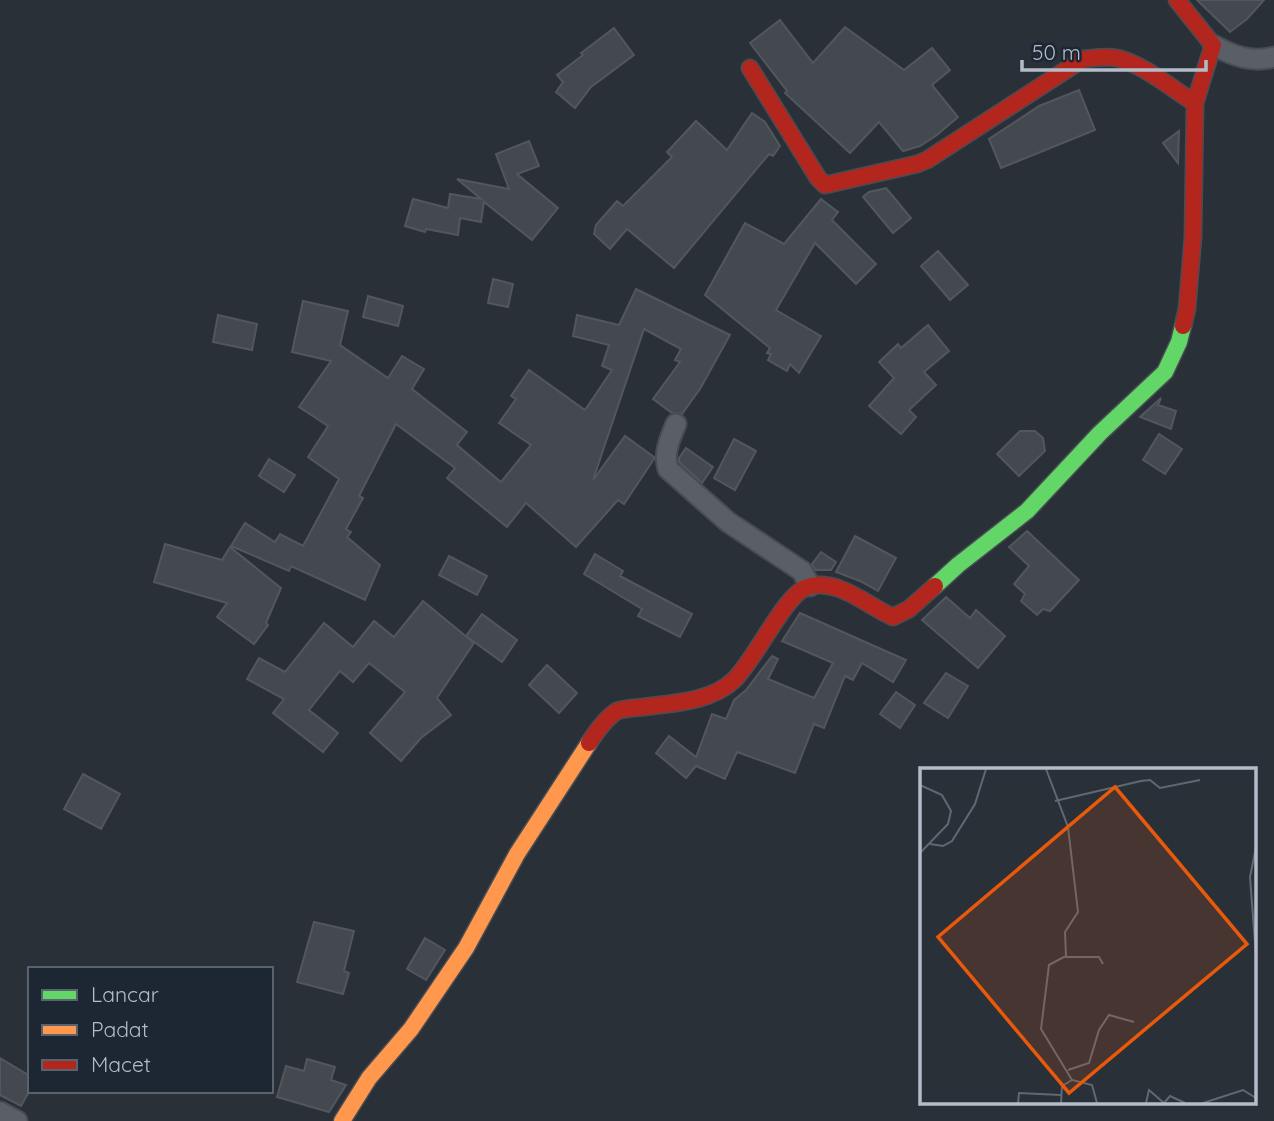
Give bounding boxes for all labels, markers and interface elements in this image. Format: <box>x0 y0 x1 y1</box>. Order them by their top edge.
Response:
scale bar <box>1022 28 1206 72</box>
text: 50 m <box>1032 39 1081 65</box>
inset map <box>920 768 1256 1104</box>
legend <box>28 967 273 1093</box>
text: Lancar <box>91 981 159 1007</box>
text: Padat <box>91 1016 149 1042</box>
text: Macet <box>91 1051 151 1077</box>

